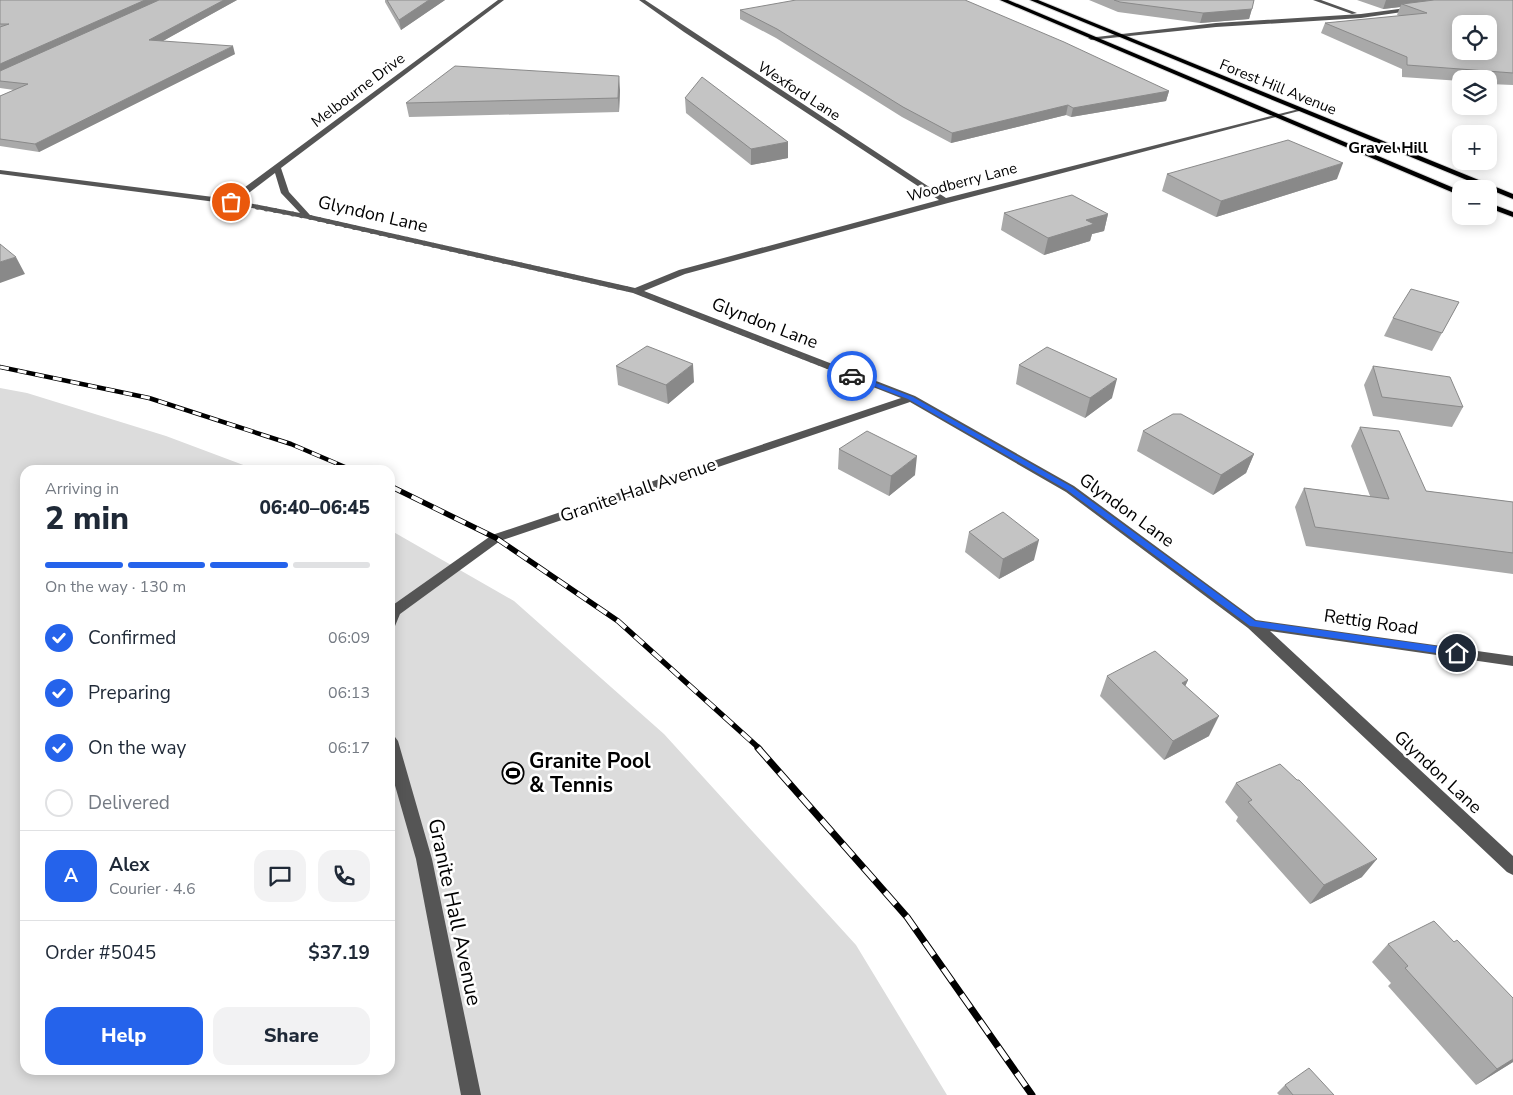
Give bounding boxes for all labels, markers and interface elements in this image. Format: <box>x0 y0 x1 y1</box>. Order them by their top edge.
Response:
map controls <box>1452 15 1497 225</box>
button: locate <box>1452 15 1497 60</box>
street label: Melbourne Drive <box>307 48 409 132</box>
street label: Forest Hill Avenue <box>1217 54 1339 120</box>
street label: Wexford Lane <box>754 57 844 125</box>
button: layers <box>1452 70 1497 115</box>
button: + <box>1452 125 1497 170</box>
district label: Gravel Hill <box>1348 137 1428 159</box>
street label: Woodberry Lane <box>905 158 1019 206</box>
button: − <box>1452 180 1497 225</box>
pin <box>210 181 252 223</box>
icon: bag <box>217 188 245 216</box>
street label: Glyndon Lane <box>316 190 430 238</box>
street label: Glyndon Lane <box>708 292 822 354</box>
courier <box>827 351 877 401</box>
icon: car <box>838 362 866 390</box>
street label: Granite Hall Avenue <box>557 452 719 528</box>
street label: Glyndon Lane <box>1075 467 1179 553</box>
text: Arriving in <box>45 478 119 500</box>
text: 06:40–06:45 <box>259 495 370 521</box>
text: 2 min <box>45 497 129 540</box>
text: On the way · 130 m <box>45 576 186 598</box>
street label: Rettig Road <box>1322 604 1420 640</box>
icon: check <box>45 624 73 652</box>
text: Confirmed <box>88 625 176 651</box>
text: 06:09 <box>328 627 370 649</box>
pin <box>1436 632 1478 674</box>
icon: home <box>1443 639 1471 667</box>
icon: check <box>45 679 73 707</box>
text: Preparing <box>88 680 171 706</box>
text: 06:13 <box>328 682 370 704</box>
street label: Glyndon Lane <box>1389 725 1487 819</box>
icon: check <box>45 734 73 762</box>
text: On the way <box>88 735 186 761</box>
text: 06:17 <box>328 737 370 759</box>
place label: Granite Pool & Tennis <box>529 747 651 799</box>
sports icon: Granite Pool & Tennis <box>501 761 525 785</box>
text: Delivered <box>88 790 170 816</box>
street label: Granite Hall Avenue <box>421 816 489 1008</box>
button: chat <box>254 850 306 902</box>
button: phone <box>318 850 370 902</box>
text: Alex <box>109 852 150 878</box>
text: A <box>64 863 78 889</box>
text: Courier · 4.6 <box>109 878 195 900</box>
text: Order #5045 <box>45 940 156 966</box>
text: $37.19 <box>308 940 370 966</box>
button: Help <box>45 1007 203 1065</box>
button: Share <box>213 1007 370 1065</box>

